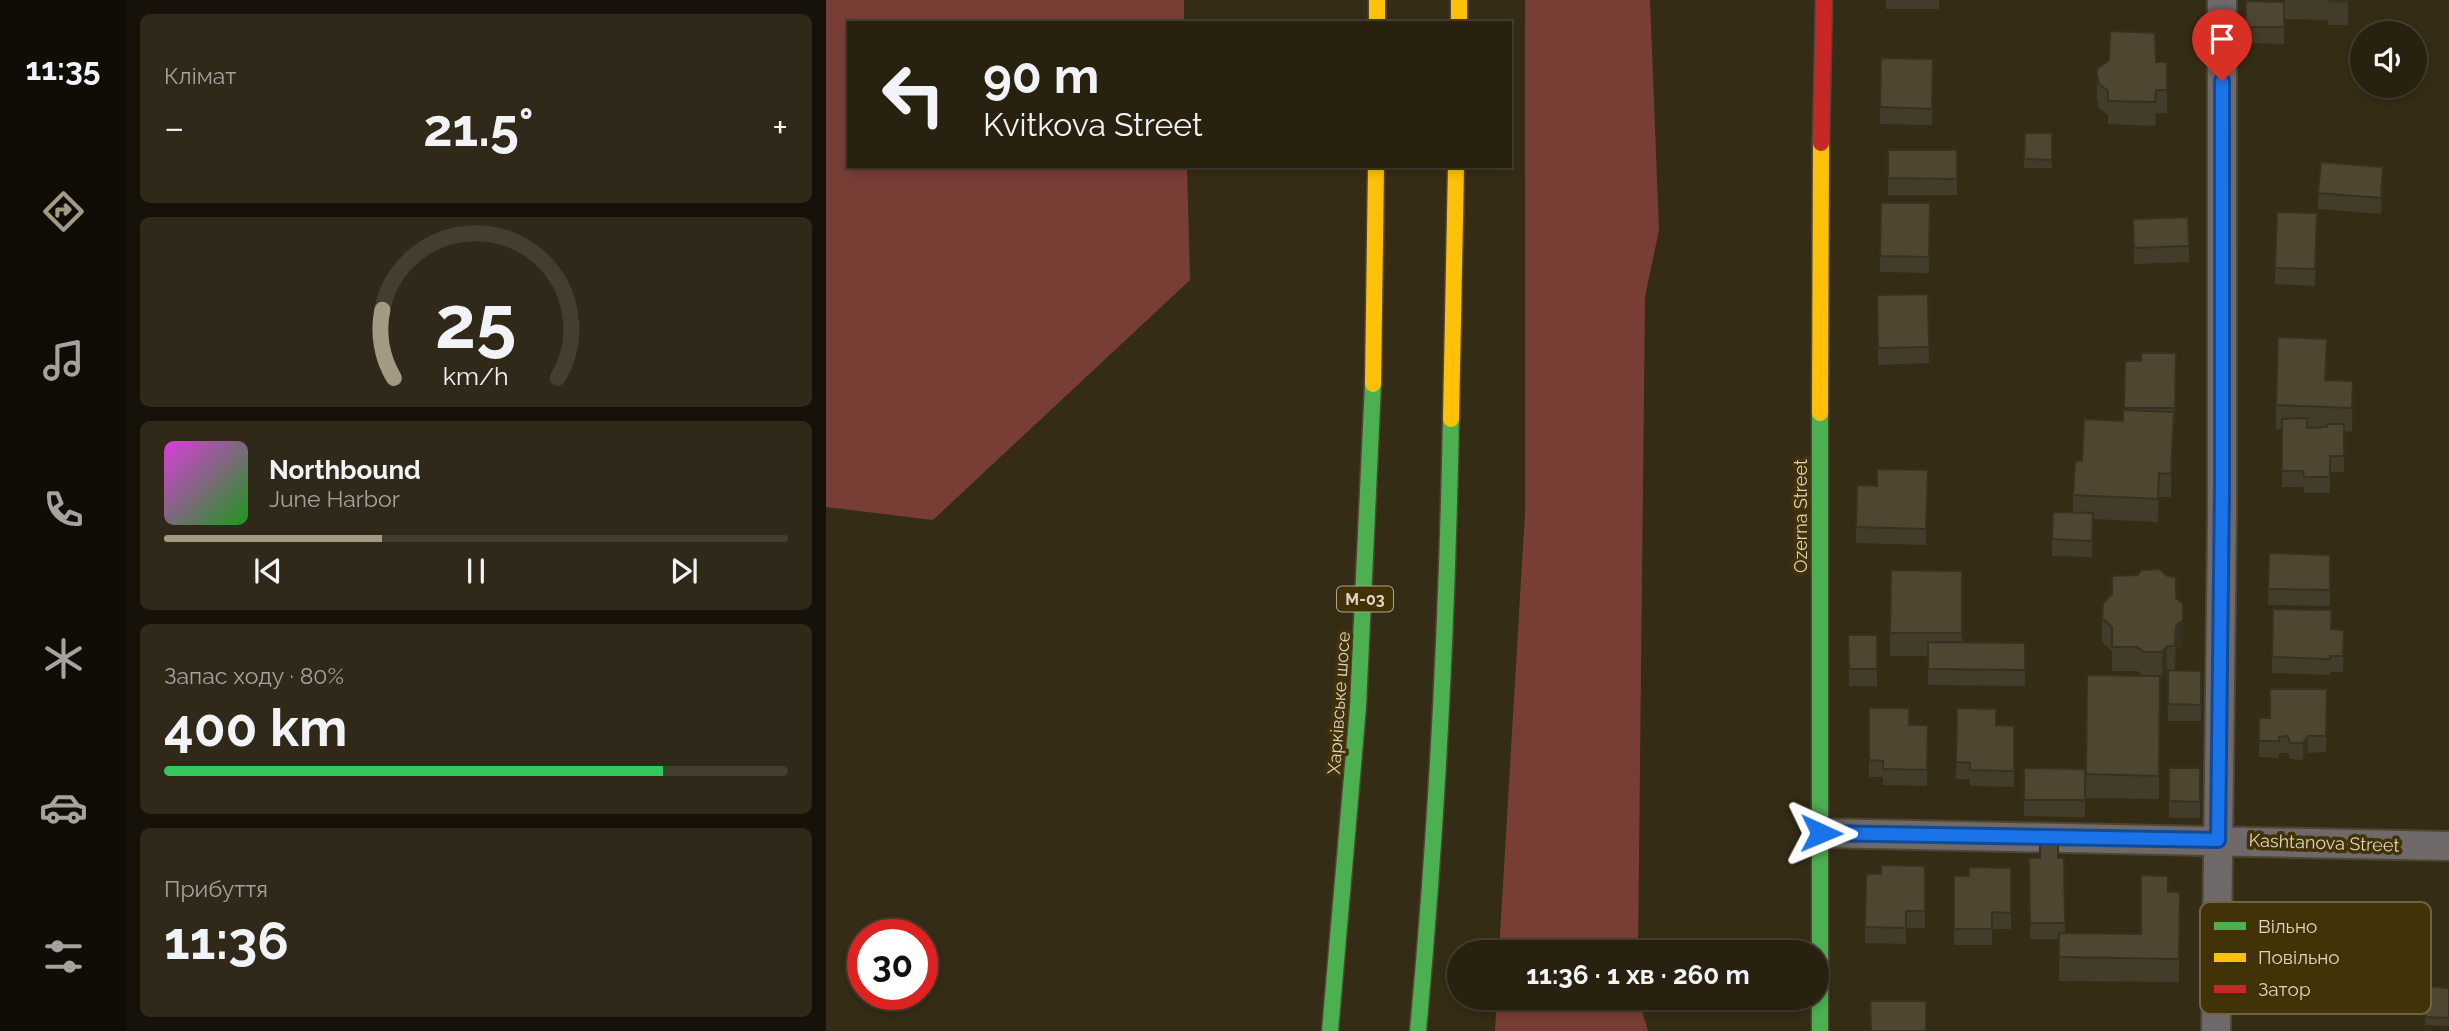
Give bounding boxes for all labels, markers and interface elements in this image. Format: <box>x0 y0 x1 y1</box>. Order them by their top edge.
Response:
pin <box>2192 9 2252 81</box>
icon: arrive <box>2203 20 2241 58</box>
map controls <box>2350 21 2427 98</box>
button: sound <box>2350 21 2427 98</box>
text: 90 m <box>983 47 1099 104</box>
icon: left <box>868 49 959 140</box>
text: 11:35 <box>25 50 101 87</box>
text: Клімат <box>164 62 236 89</box>
text: 21.5° <box>423 97 534 158</box>
text: − <box>164 105 184 150</box>
text: + <box>772 105 788 150</box>
text: Kvitkova Street <box>983 106 1203 143</box>
icon: directions <box>39 187 88 236</box>
text: 25 <box>435 281 517 366</box>
icon: music <box>39 336 88 385</box>
text: km/h <box>443 361 509 391</box>
text: Northbound <box>269 455 421 485</box>
street label: Ozerna Street <box>1790 459 1811 573</box>
icon: phone <box>39 485 88 534</box>
text: June Harbor <box>269 485 400 512</box>
icon: previous <box>249 552 287 590</box>
icon: pause <box>457 552 495 590</box>
icon: next <box>665 552 703 590</box>
road number: М-03 <box>1337 586 1393 612</box>
street label: Харківське шосе <box>1323 630 1354 775</box>
icon: climate <box>39 634 88 683</box>
text: Запас ходу · 80% <box>164 662 344 689</box>
text: 400 km <box>164 697 347 758</box>
icon: car <box>39 783 88 832</box>
position arrow <box>1784 796 1858 870</box>
street label: Kashtanova Street <box>2248 829 2400 856</box>
text: Прибуття <box>164 875 268 902</box>
legend <box>2200 902 2431 1014</box>
text: 11:36 <box>164 910 289 971</box>
text: Вільно <box>2258 915 2317 937</box>
speed limit sign: 30 <box>847 919 938 1010</box>
icon: filters <box>39 932 88 981</box>
text: Повільно <box>2258 946 2340 968</box>
text: 11:36 · 1 хв · 260 m <box>1526 960 1750 990</box>
text: Затор <box>2258 978 2311 1000</box>

